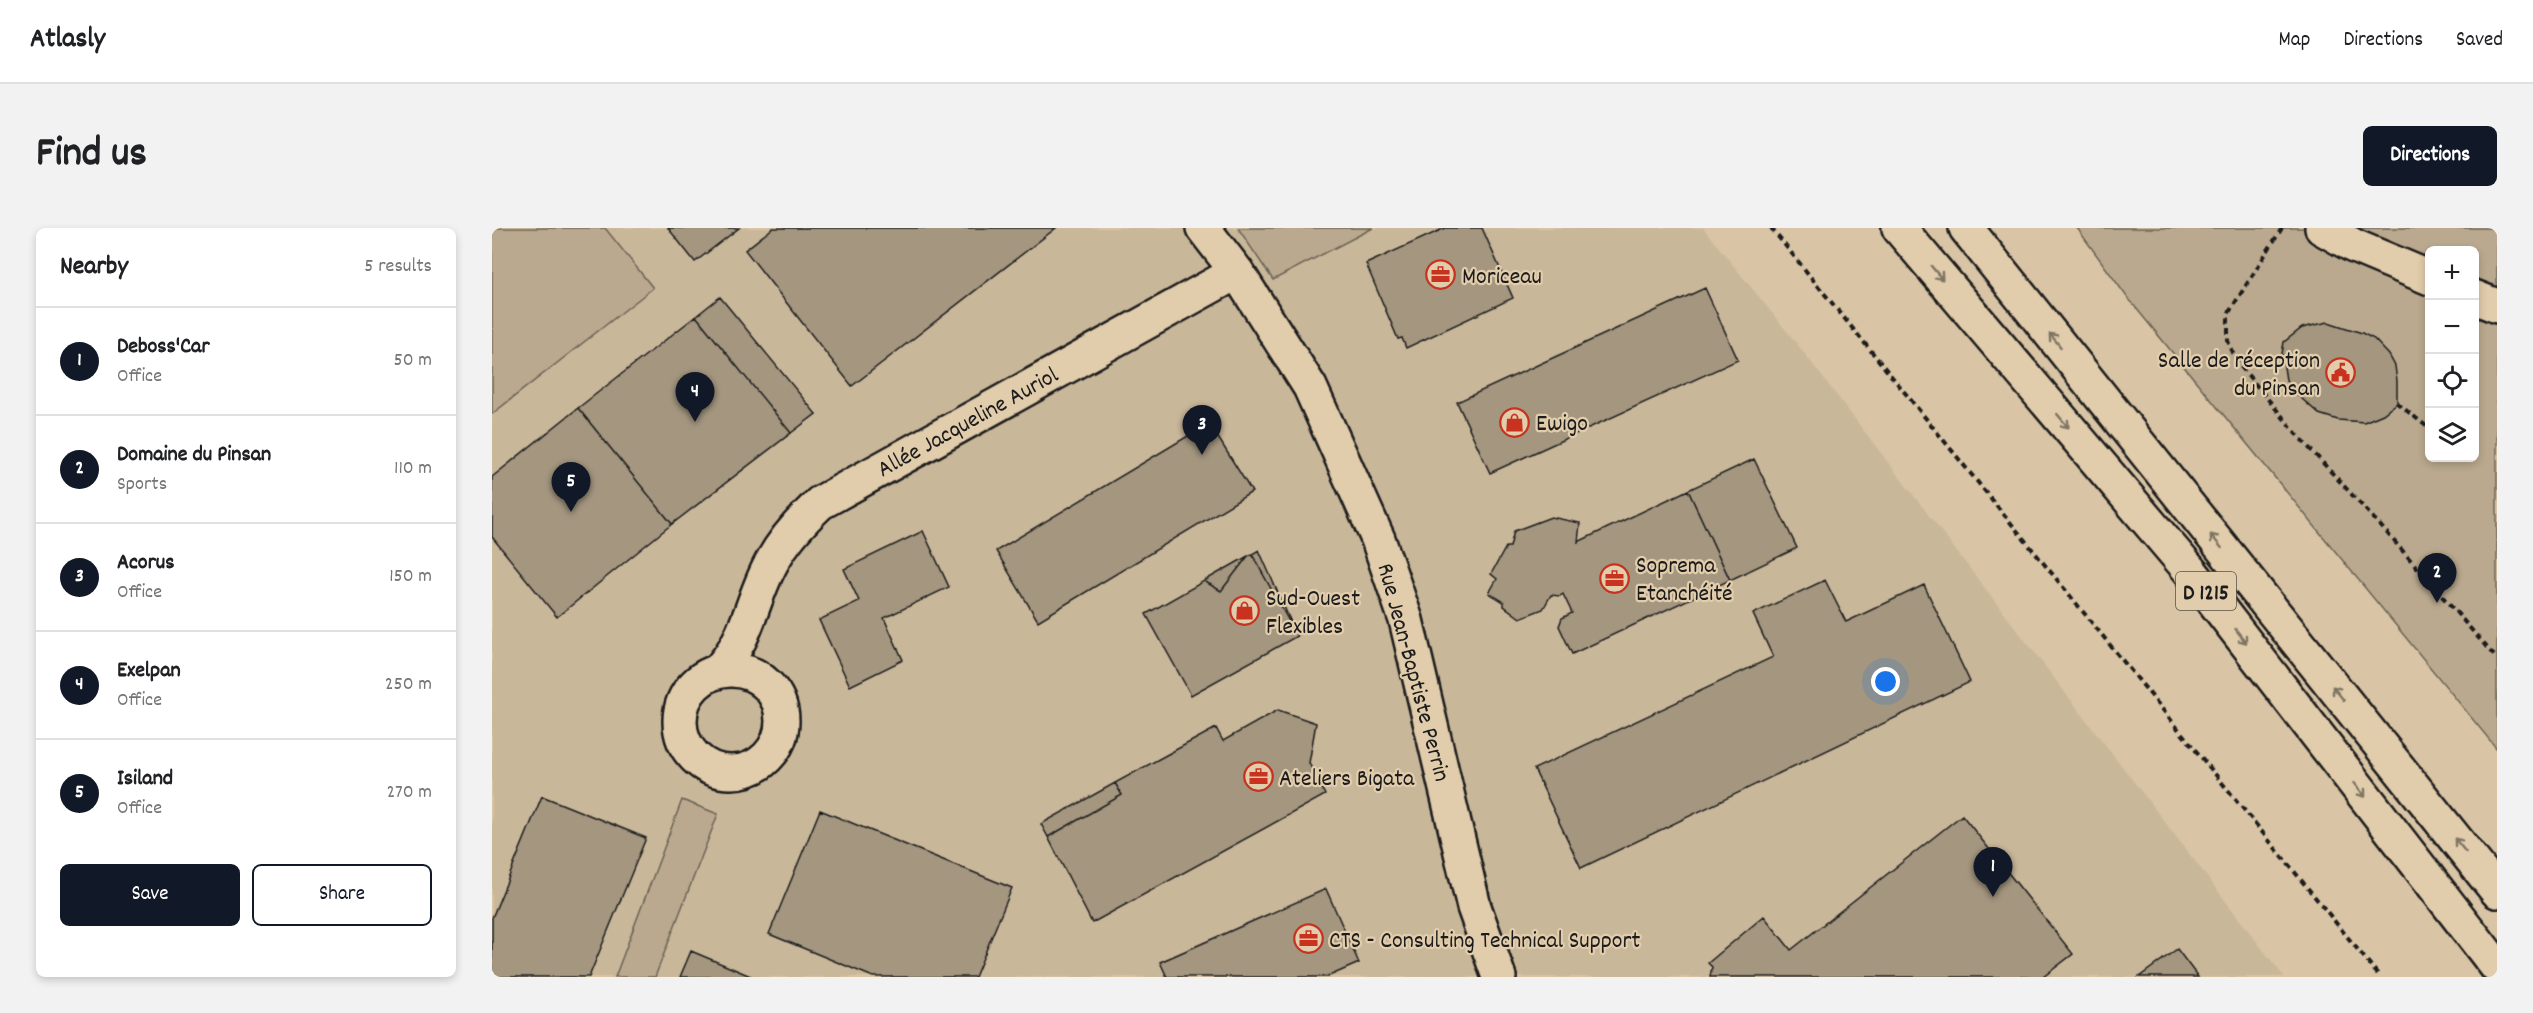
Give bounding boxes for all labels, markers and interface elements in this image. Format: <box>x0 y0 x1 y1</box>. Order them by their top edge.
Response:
text: Atlasly <box>30 21 105 61</box>
text: Map <box>2279 26 2310 56</box>
text: Directions <box>2343 26 2423 56</box>
text: Saved <box>2456 26 2503 56</box>
text: Find us <box>36 126 147 186</box>
button: Directions <box>2363 126 2497 186</box>
map controls <box>2425 246 2479 462</box>
button: + <box>2425 246 2479 300</box>
text: Nearby <box>60 249 128 286</box>
text: 5 results <box>364 253 432 281</box>
office icon: Moriceau <box>1425 259 1457 291</box>
place label: Moriceau <box>1462 261 1542 295</box>
one-way arrow <box>1930 265 1943 281</box>
button: − <box>2425 300 2479 354</box>
text: Deboss'Car <box>117 332 210 363</box>
one-way arrow <box>2049 332 2062 348</box>
place label: Salle de réception du Pinsan <box>2158 345 2320 407</box>
text: 1 <box>77 347 82 375</box>
text: 50 m <box>394 347 432 375</box>
button: locate <box>2425 354 2479 408</box>
public building icon: Salle de réception du Pinsan <box>2325 357 2357 389</box>
street label: Allée Jacqueline Auriol <box>872 360 1066 488</box>
text: Office <box>117 363 162 391</box>
pin: 4 <box>676 372 714 422</box>
pin: 3 <box>1182 406 1222 455</box>
shop icon: Ewigo <box>1499 406 1531 438</box>
place label: Ewigo <box>1536 408 1588 442</box>
button: layers <box>2425 408 2479 462</box>
one-way arrow <box>2056 413 2070 428</box>
text: Domaine du Pinsan <box>117 440 271 471</box>
text: 2 <box>75 455 84 483</box>
text: 110 m <box>394 455 432 483</box>
pin: 5 <box>552 462 590 512</box>
text: Sports <box>117 471 167 499</box>
one-way arrow <box>2210 533 2223 549</box>
text: Acorus <box>117 548 175 579</box>
place label: Soprema Etanchéité <box>1636 550 1733 612</box>
pin: 2 <box>2418 554 2456 603</box>
street label: Rue Jean-Baptiste Perrin <box>1367 560 1458 786</box>
office icon: Soprema Etanchéité <box>1599 562 1631 594</box>
text: 3 <box>75 563 84 591</box>
text: 150 m <box>389 563 432 591</box>
road number: D 1215 <box>2176 572 2236 610</box>
text: Office <box>117 579 162 607</box>
place label: Sud-Ouest Flexibles <box>1266 583 1360 645</box>
shop icon: Sud-Ouest Flexibles <box>1229 595 1261 627</box>
one-way arrow <box>2234 628 2247 644</box>
text: Exelpan <box>117 656 181 687</box>
your location <box>1871 667 1900 696</box>
text: 4 <box>75 671 84 699</box>
text: 250 m <box>385 671 432 699</box>
one-way arrow <box>2332 685 2345 701</box>
text: Office <box>117 687 162 715</box>
office icon: Ateliers Bigata <box>1242 761 1274 793</box>
place label: Ateliers Bigata <box>1279 763 1415 797</box>
text: Isiland <box>117 764 173 795</box>
text: 5 <box>75 779 84 807</box>
text: 270 m <box>386 779 432 807</box>
one-way arrow <box>2354 782 2367 798</box>
text: Office <box>117 795 162 823</box>
one-way arrow <box>2454 838 2467 854</box>
pin: 1 <box>1974 848 2012 897</box>
button: Save <box>60 864 240 926</box>
button: Share <box>252 864 432 926</box>
office icon: CTS - Consulting Technical Support <box>1292 923 1324 955</box>
place label: CTS - Consulting Technical Support <box>1329 925 1640 959</box>

